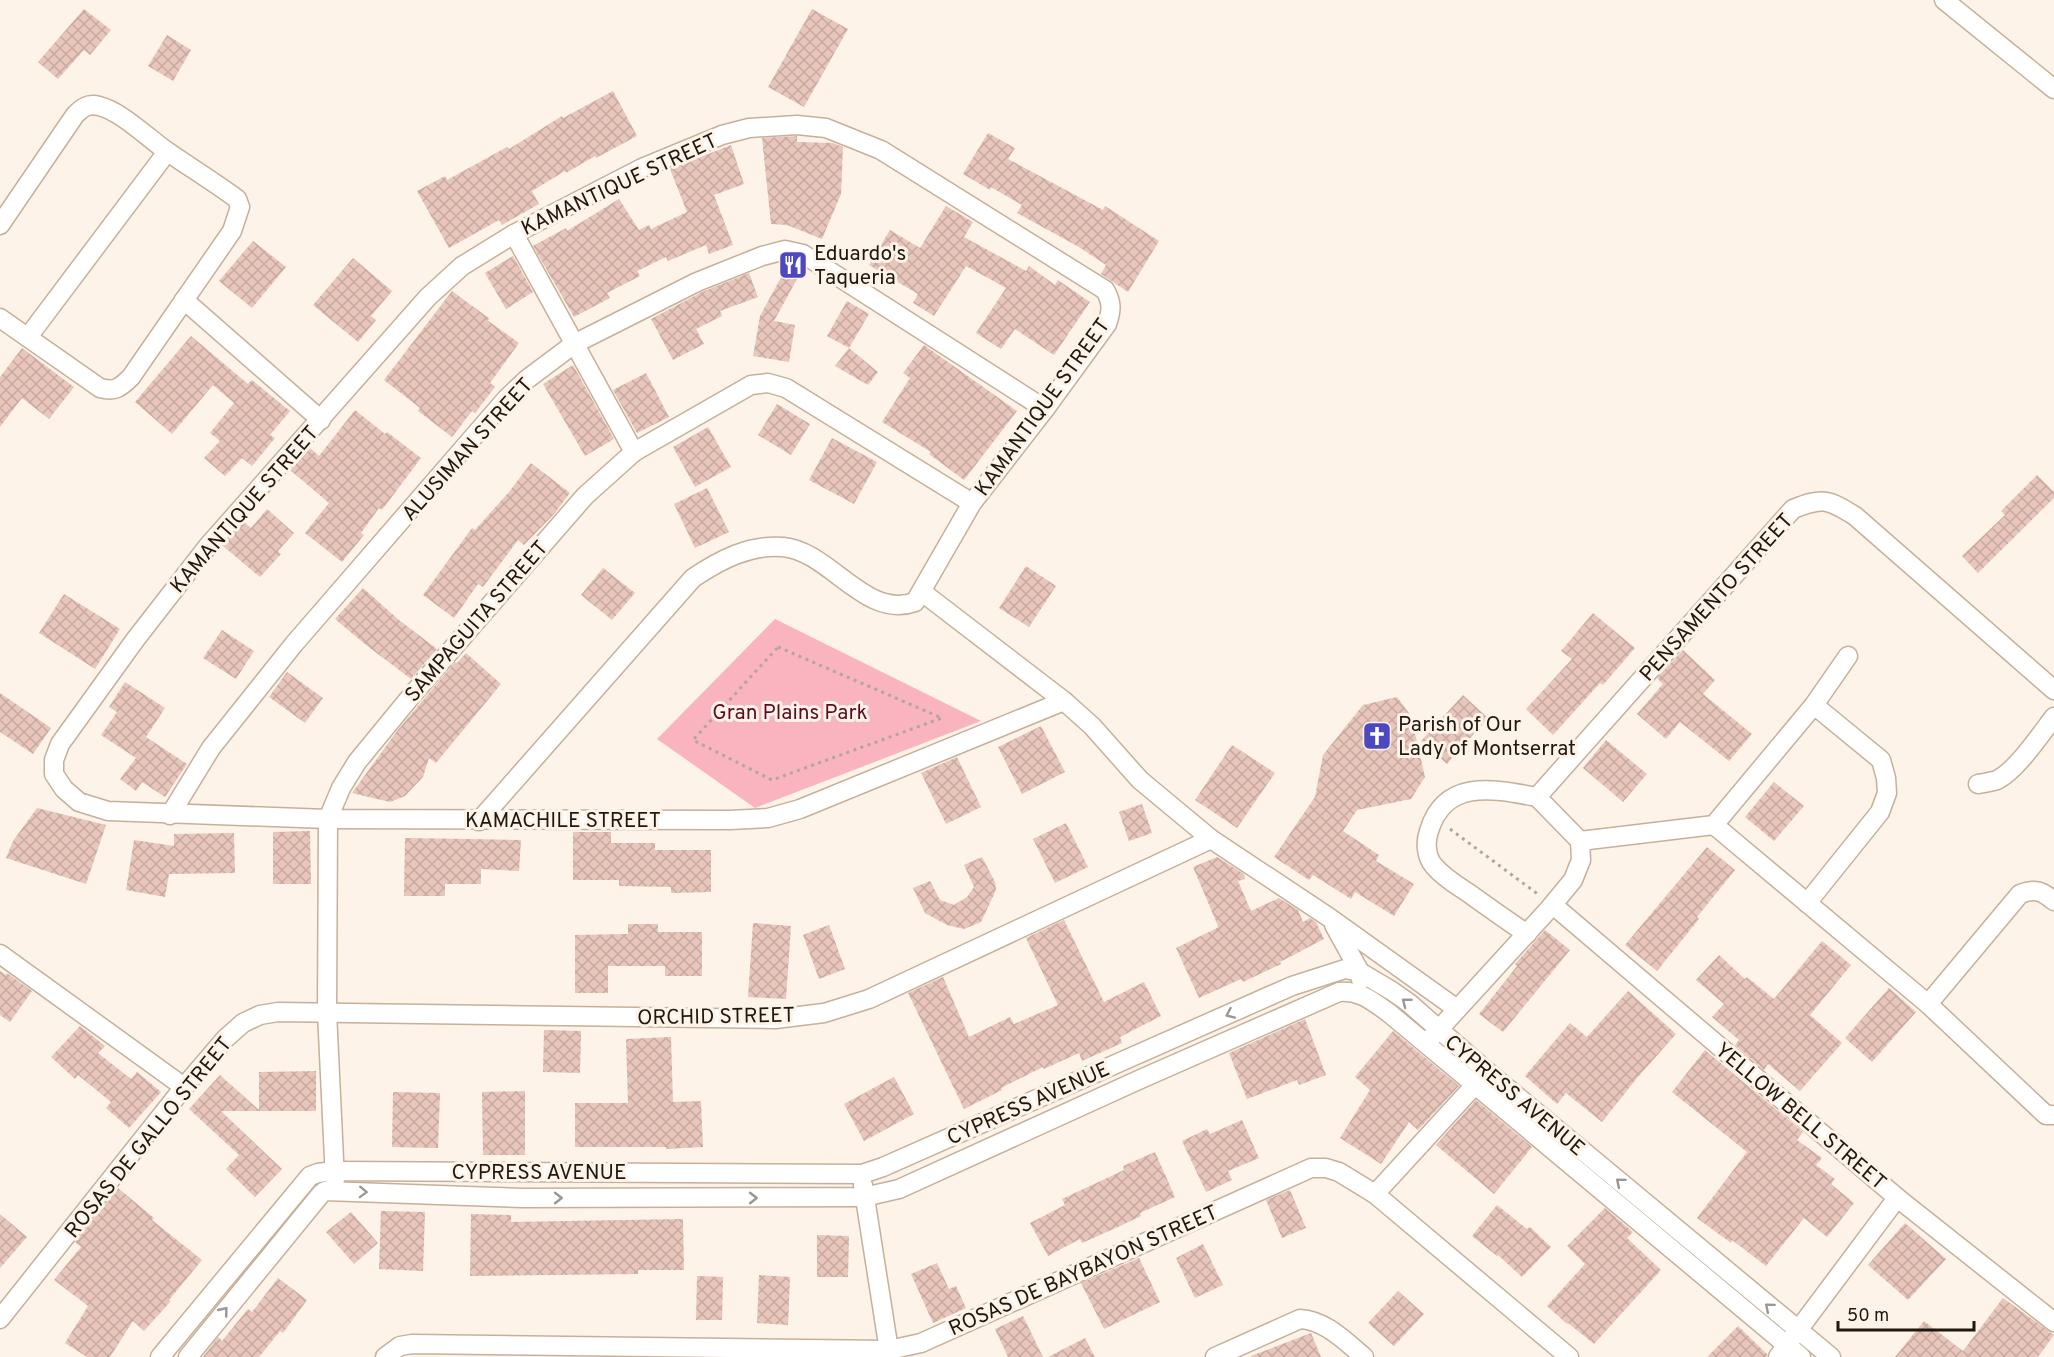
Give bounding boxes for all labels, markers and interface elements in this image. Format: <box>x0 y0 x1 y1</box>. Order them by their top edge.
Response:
street label: KAMANTIQUE STREET <box>517 128 722 243</box>
place label: Eduardo's Taqueria <box>814 241 906 292</box>
restaurant icon: Eduardo's Taqueria <box>777 249 809 281</box>
street label: KAMANTIQUE STREET <box>969 314 1117 502</box>
street label: ALUSIMAN STREET <box>397 373 540 527</box>
street label: KAMANTIQUE STREET <box>165 421 325 599</box>
street label: PENSAMENTO STREET <box>1634 508 1800 688</box>
street label: SAMPAGUITA STREET <box>400 536 555 708</box>
park label: Gran Plains Park <box>712 700 868 727</box>
place label: Parish of Our Lady of Montserrat <box>1398 712 1576 763</box>
church icon: Parish of Our Lady of Montserrat <box>1361 720 1393 752</box>
street label: KAMACHILE STREET <box>465 808 661 835</box>
one-way arrow <box>1402 999 1413 1010</box>
street label: ORCHID STREET <box>637 1003 795 1032</box>
one-way arrow <box>1225 1007 1236 1019</box>
street label: CYPRESS AVENUE <box>1438 1029 1590 1163</box>
street label: ROSAS DE GALLO STREET <box>60 1032 239 1244</box>
street label: YELLOW BELL STREET <box>1709 1038 1891 1197</box>
street label: CYPRESS AVENUE <box>943 1056 1114 1152</box>
street label: CYPRESS AVENUE <box>451 1160 627 1187</box>
one-way arrow <box>1616 1178 1627 1189</box>
one-way arrow <box>358 1185 367 1198</box>
one-way arrow <box>553 1192 562 1204</box>
one-way arrow <box>748 1192 757 1204</box>
street label: ROSAS DE BAYBAYON STREET <box>945 1200 1223 1343</box>
scale bar <box>1838 1294 1974 1332</box>
one-way arrow <box>1765 1303 1776 1314</box>
text: 50 m <box>1847 1305 1889 1328</box>
one-way arrow <box>217 1307 228 1318</box>

